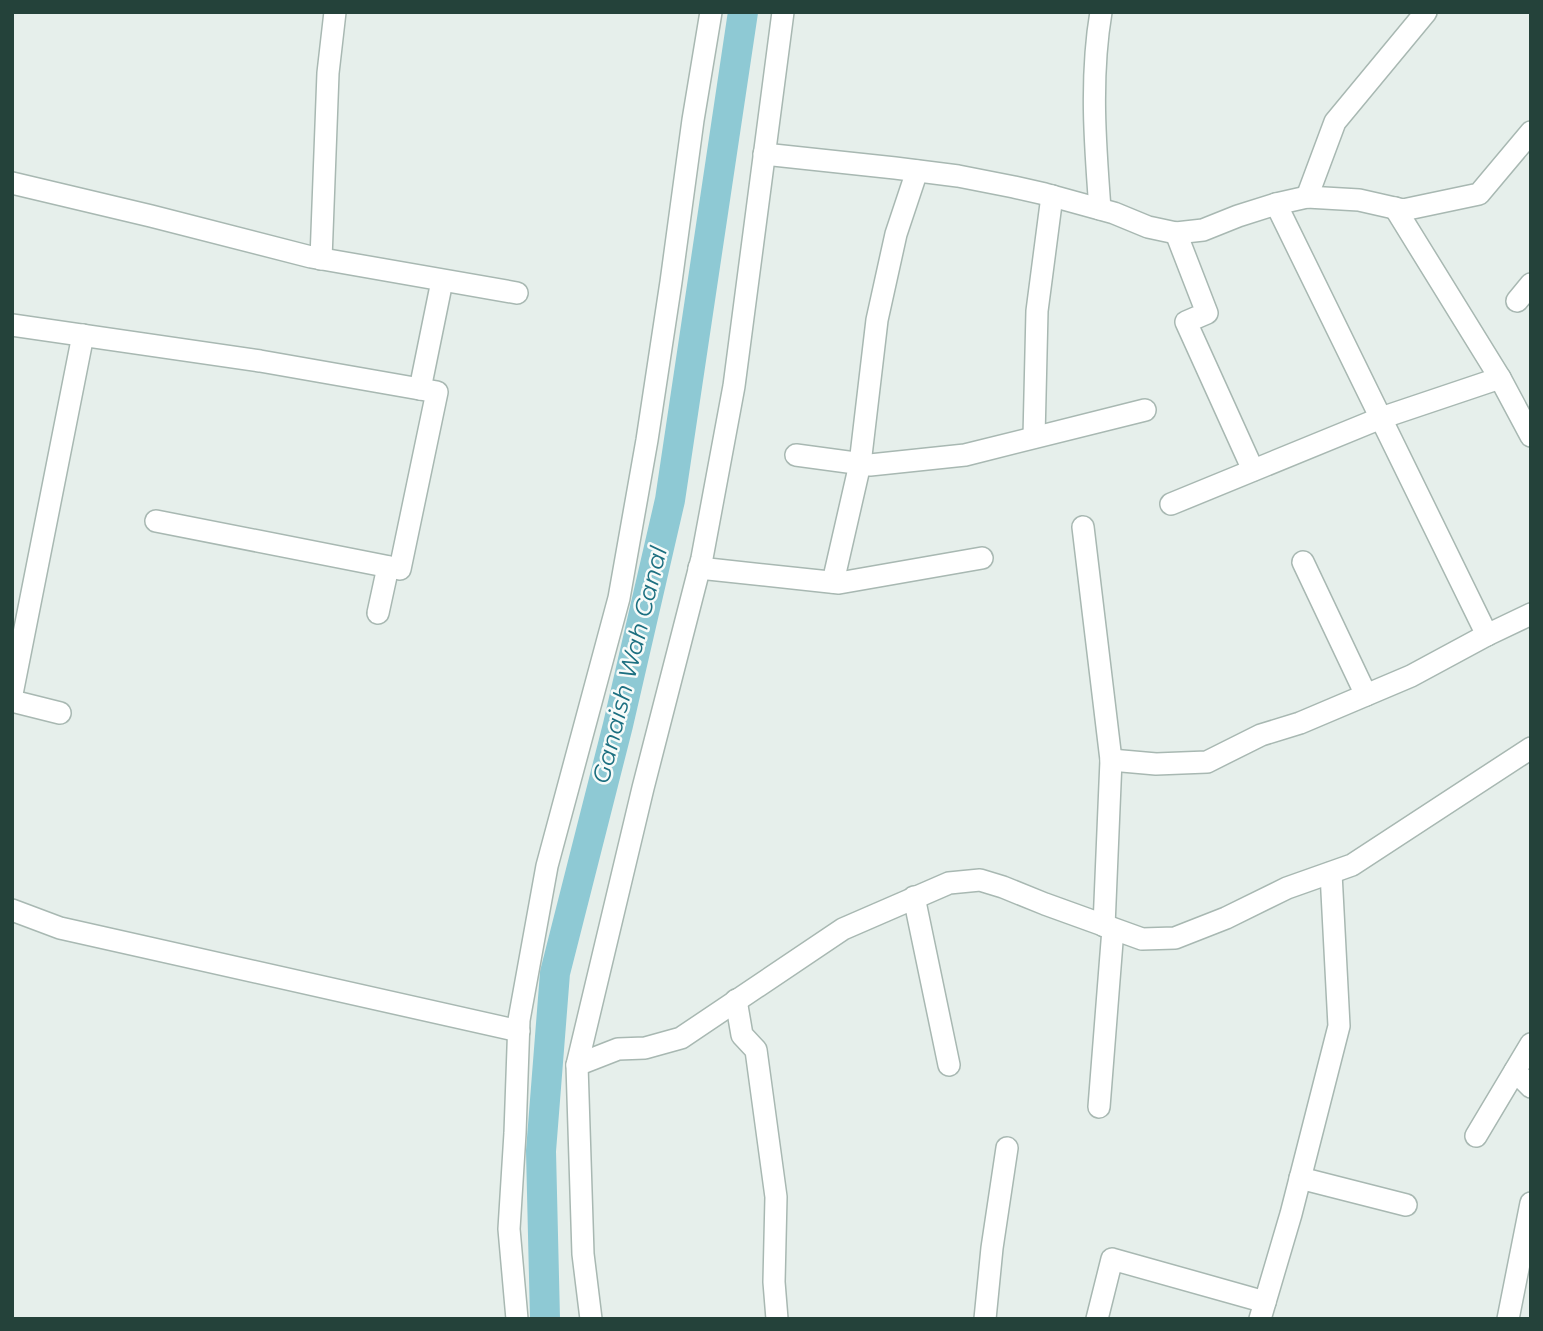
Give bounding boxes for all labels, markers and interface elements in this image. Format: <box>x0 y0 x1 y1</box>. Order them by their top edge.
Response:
water label: Ganaish Wah Canal <box>586 543 673 787</box>

